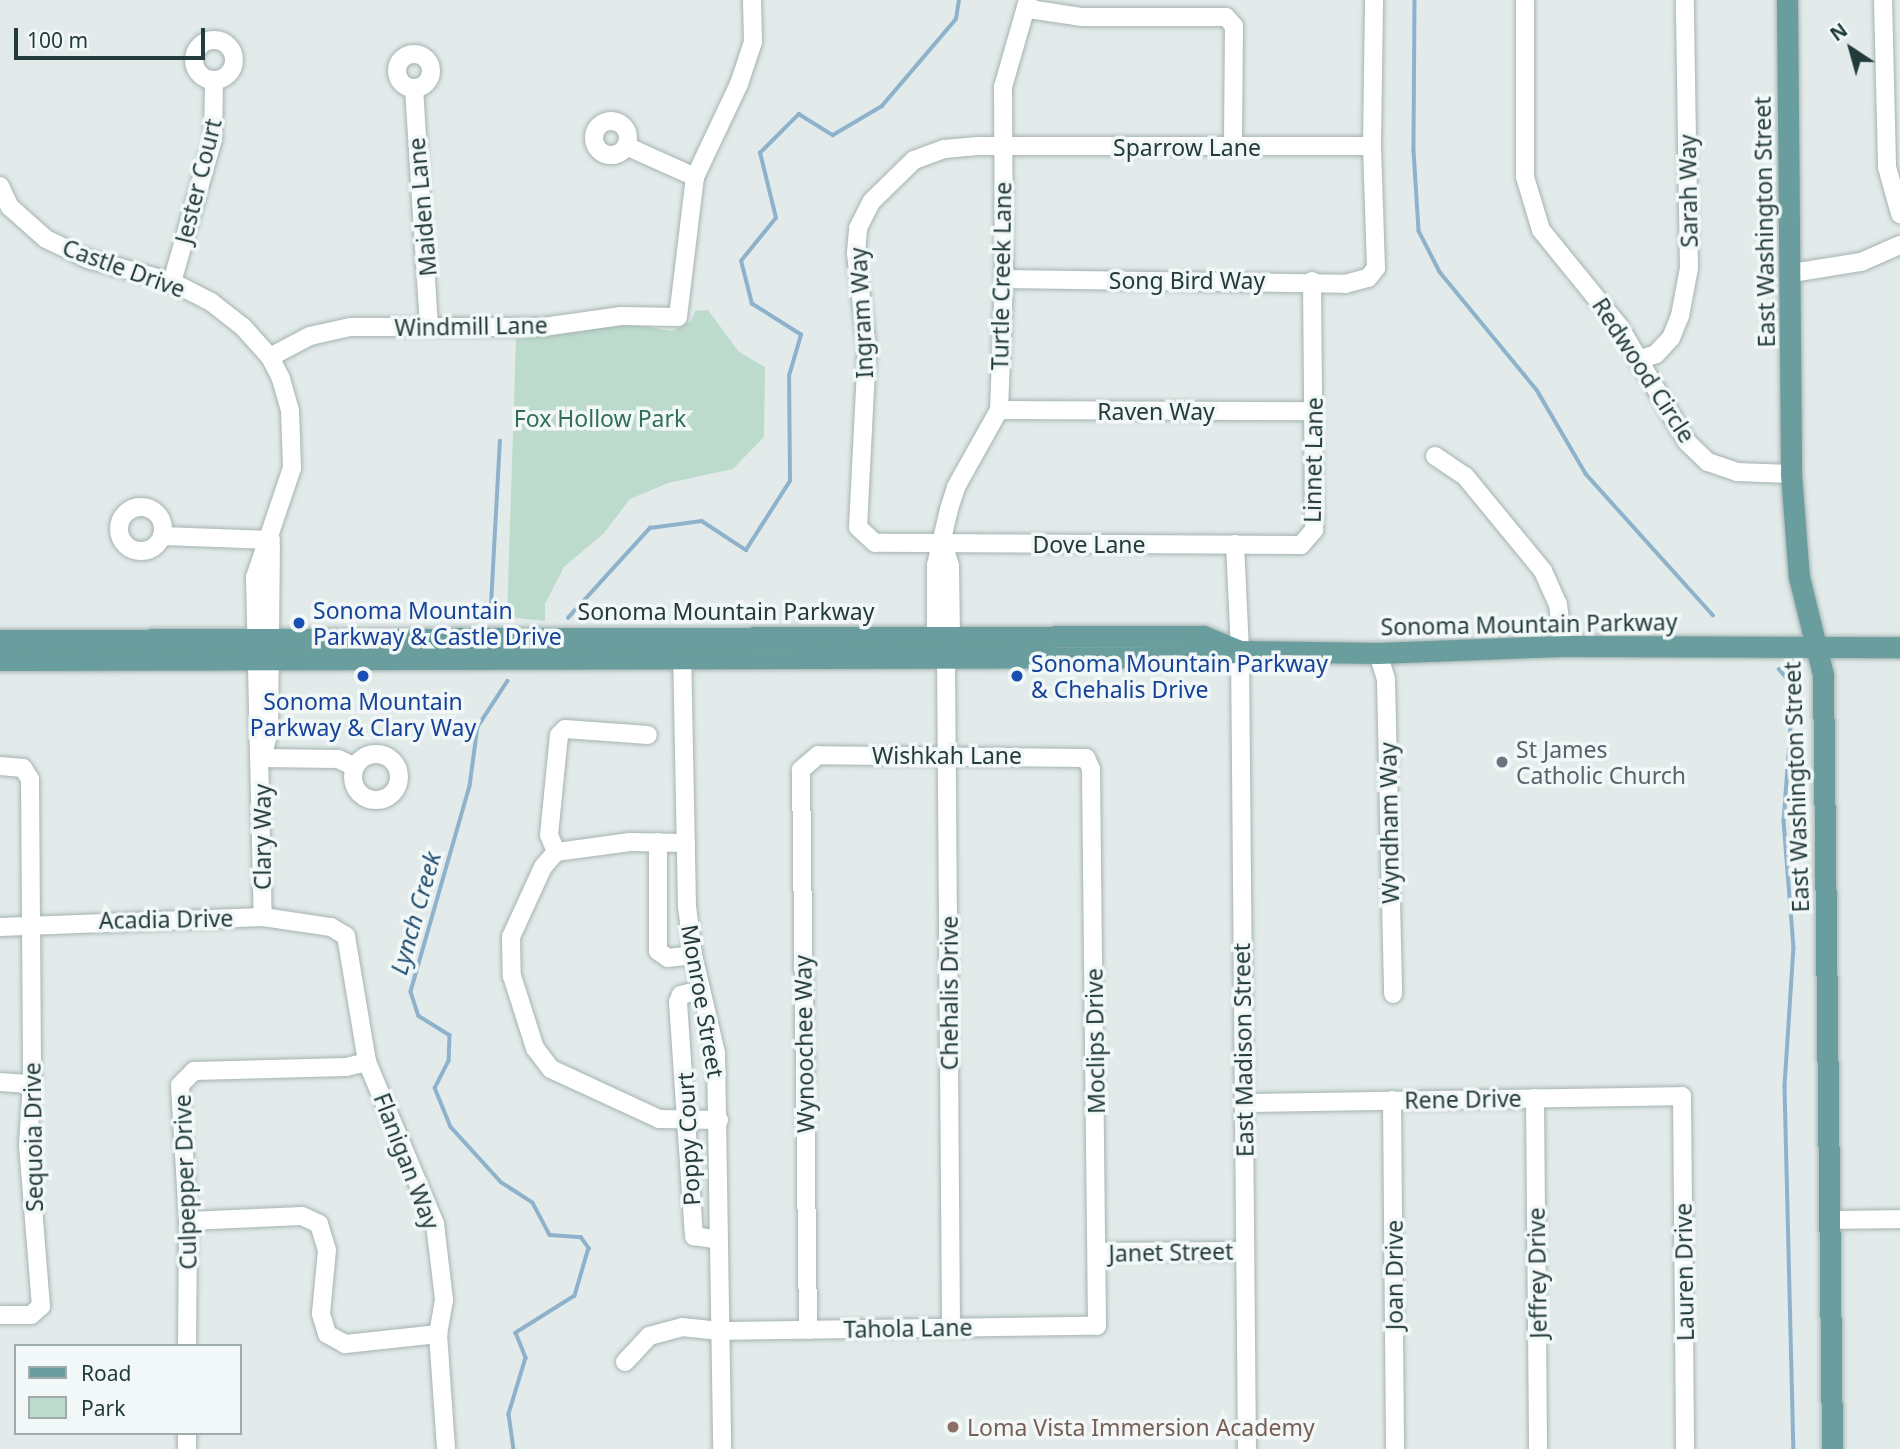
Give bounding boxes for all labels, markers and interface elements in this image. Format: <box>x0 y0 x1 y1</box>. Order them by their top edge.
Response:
scale bar <box>18 14 208 58</box>
north arrow <box>1816 14 1886 84</box>
text: N <box>1825 17 1853 47</box>
text: 100 m <box>27 26 88 54</box>
street label: East Washington Street <box>1748 96 1780 348</box>
street label: Jester Court <box>169 116 227 246</box>
street label: Sparrow Lane <box>1113 133 1261 161</box>
street label: Sarah Way <box>1673 134 1703 248</box>
street label: Maiden Lane <box>402 136 442 278</box>
street label: Turtle Creek Lane <box>986 182 1016 370</box>
street label: Castle Drive <box>59 233 189 303</box>
street label: Ingram Way <box>844 247 878 379</box>
street label: Song Bird Way <box>1109 266 1265 294</box>
street label: Redwood Circle <box>1587 292 1701 448</box>
street label: Windmill Lane <box>394 311 548 341</box>
street label: Raven Way <box>1097 397 1215 425</box>
street label: Linnet Lane <box>1298 397 1328 523</box>
park label: Fox Hollow Park <box>514 404 686 432</box>
street label: Dove Lane <box>1032 530 1146 558</box>
place label: Sonoma Mountain Parkway & Castle Drive <box>313 596 562 650</box>
street label: Sonoma Mountain Parkway <box>578 597 874 625</box>
street label: Sonoma Mountain Parkway <box>1380 608 1678 640</box>
marker: Sonoma Mountain Parkway & Castle Drive <box>291 615 307 631</box>
place label: Sonoma Mountain Parkway & Chehalis Drive <box>1031 649 1328 703</box>
street label: East Washington Street <box>1778 661 1814 913</box>
marker: Sonoma Mountain Parkway & Clary Way <box>355 668 371 684</box>
marker: Sonoma Mountain Parkway & Chehalis Drive <box>1009 668 1025 684</box>
place label: Sonoma Mountain Parkway & Clary Way <box>250 687 476 741</box>
place label: St James Catholic Church <box>1516 735 1686 789</box>
street label: Wishkah Lane <box>872 741 1022 769</box>
street label: Wyndham Way <box>1374 742 1404 904</box>
marker: St James Catholic Church <box>1494 754 1510 770</box>
street label: Clary Way <box>248 784 276 890</box>
water label: Lynch Creek <box>384 848 446 978</box>
street label: Acadia Drive <box>99 904 233 934</box>
street label: Chehalis Drive <box>935 916 963 1070</box>
street label: Monroe Street <box>676 922 730 1080</box>
street label: East Madison Street <box>1227 943 1259 1157</box>
street label: Wynoochee Way <box>789 955 819 1133</box>
street label: Moclips Drive <box>1080 968 1110 1114</box>
street label: Sequoia Drive <box>18 1062 48 1212</box>
street label: Poppy Court <box>671 1071 705 1207</box>
street label: Rene Drive <box>1404 1084 1522 1114</box>
street label: Flanigan Way <box>368 1089 446 1233</box>
street label: Culpepper Drive <box>168 1094 202 1270</box>
street label: Lauren Drive <box>1669 1203 1699 1341</box>
street label: Jeffrey Drive <box>1522 1207 1552 1339</box>
street label: Joan Drive <box>1380 1220 1408 1330</box>
street label: Janet Street <box>1108 1237 1234 1267</box>
street label: Tahola Lane <box>843 1313 973 1343</box>
legend <box>14 1344 242 1435</box>
text: Road <box>81 1359 131 1387</box>
text: Park <box>81 1394 125 1422</box>
place label: Loma Vista Immersion Academy <box>967 1413 1315 1441</box>
marker: Loma Vista Immersion Academy <box>945 1419 961 1435</box>

